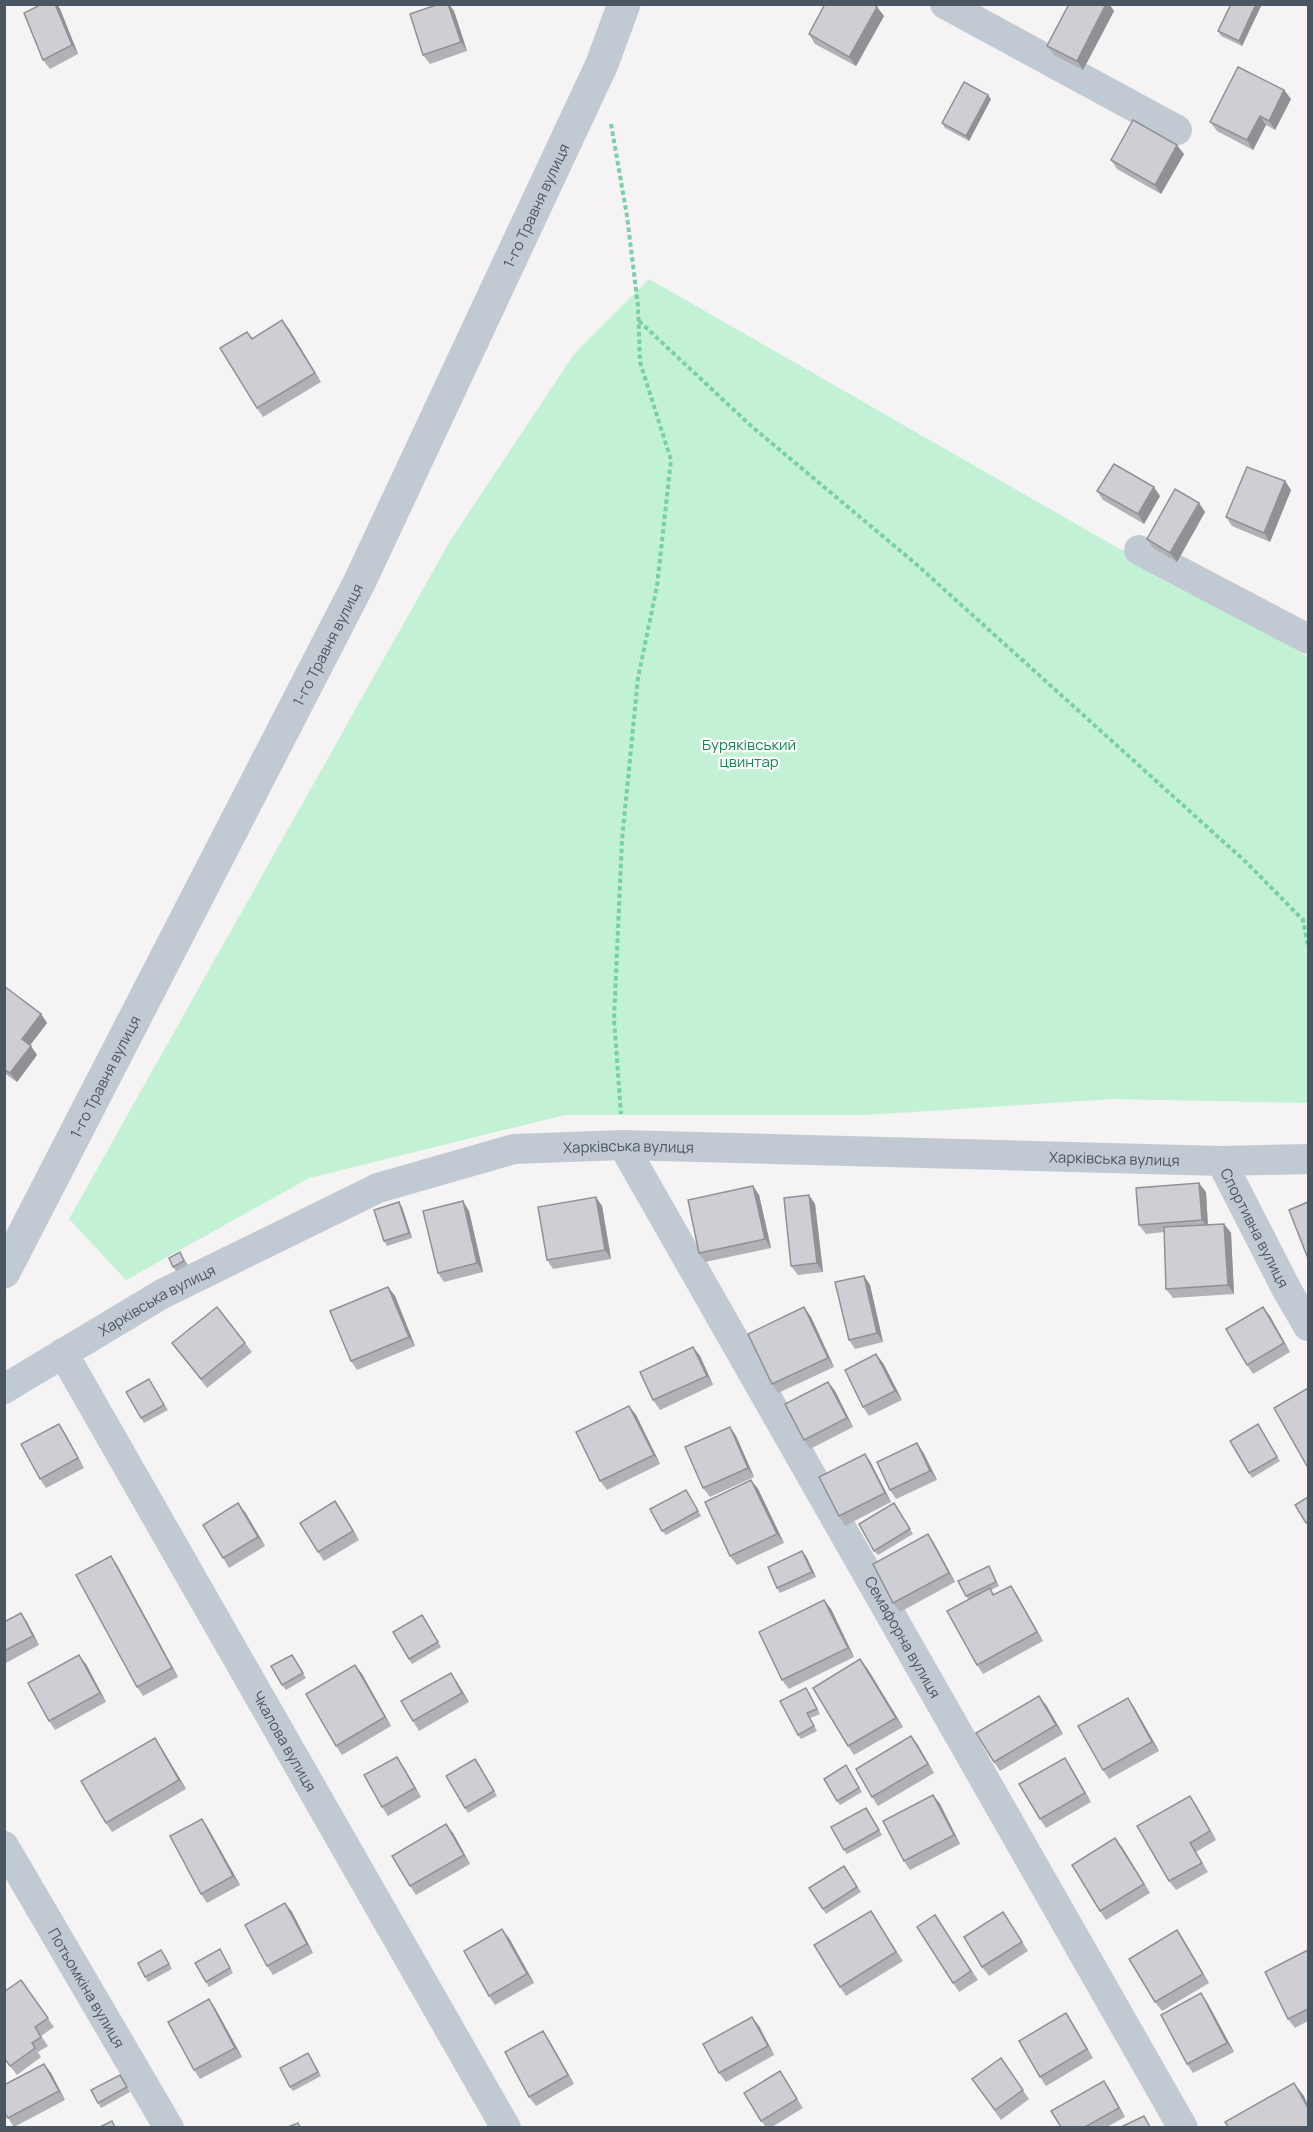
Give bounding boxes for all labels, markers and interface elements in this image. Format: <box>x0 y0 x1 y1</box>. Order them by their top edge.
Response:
street label: 1-го Травня вулиця <box>498 140 574 271</box>
street label: 1-го Травня вулиця <box>287 580 368 709</box>
park label: Буряківський цвинтар <box>702 734 796 772</box>
street label: 1-го Травня вулиця <box>65 1012 145 1141</box>
street label: Харківська вулиця <box>563 1134 694 1158</box>
street label: Харківська вулиця <box>1049 1146 1180 1170</box>
street label: Спортивна вулиця <box>1216 1164 1295 1291</box>
street label: Харківська вулиця <box>94 1259 219 1341</box>
street label: Семафорна вулиця <box>860 1572 946 1702</box>
street label: Чкалова вулиця <box>248 1687 322 1795</box>
street label: Потьомкіна вулиця <box>44 1924 130 2051</box>

